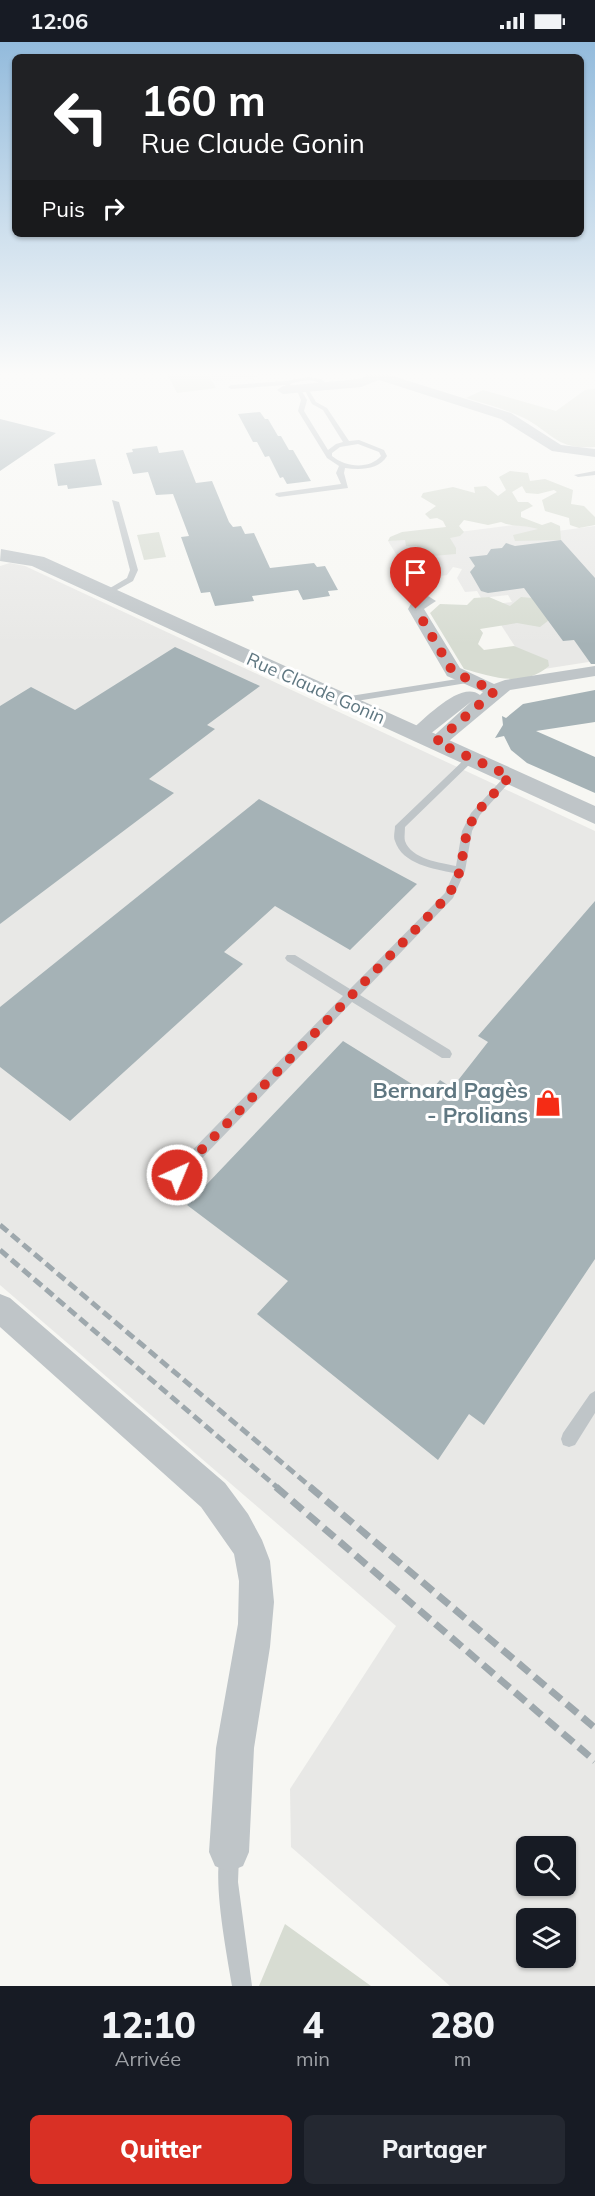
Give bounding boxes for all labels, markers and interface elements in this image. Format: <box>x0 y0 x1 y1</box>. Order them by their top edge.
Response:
text: 12:06 <box>30 7 88 35</box>
text: 160 m <box>141 74 266 127</box>
icon: left <box>42 78 120 156</box>
text: Rue Claude Gonin <box>141 126 365 160</box>
icon: right <box>97 192 130 225</box>
text: Puis <box>42 195 85 223</box>
pin <box>390 547 441 609</box>
icon: arrive <box>399 556 432 589</box>
street label: Rue Claude Gonin <box>243 647 389 729</box>
place label: Bernard Pagès - Prolians <box>373 1076 528 1129</box>
shop icon: Bernard Pagès - Prolians <box>533 1088 563 1118</box>
position arrow <box>145 1143 209 1207</box>
map controls <box>516 1836 576 1968</box>
button: search <box>516 1836 576 1896</box>
button: layers <box>516 1908 576 1968</box>
text: 12:10 <box>100 2002 196 2047</box>
text: 4 <box>302 2002 324 2047</box>
text: 280 <box>430 2002 495 2047</box>
text: Arrivée <box>115 2046 181 2071</box>
text: min <box>296 2046 330 2071</box>
text: m <box>454 2046 471 2071</box>
button: Quitter <box>30 2115 292 2184</box>
button: Partager <box>304 2115 565 2184</box>

